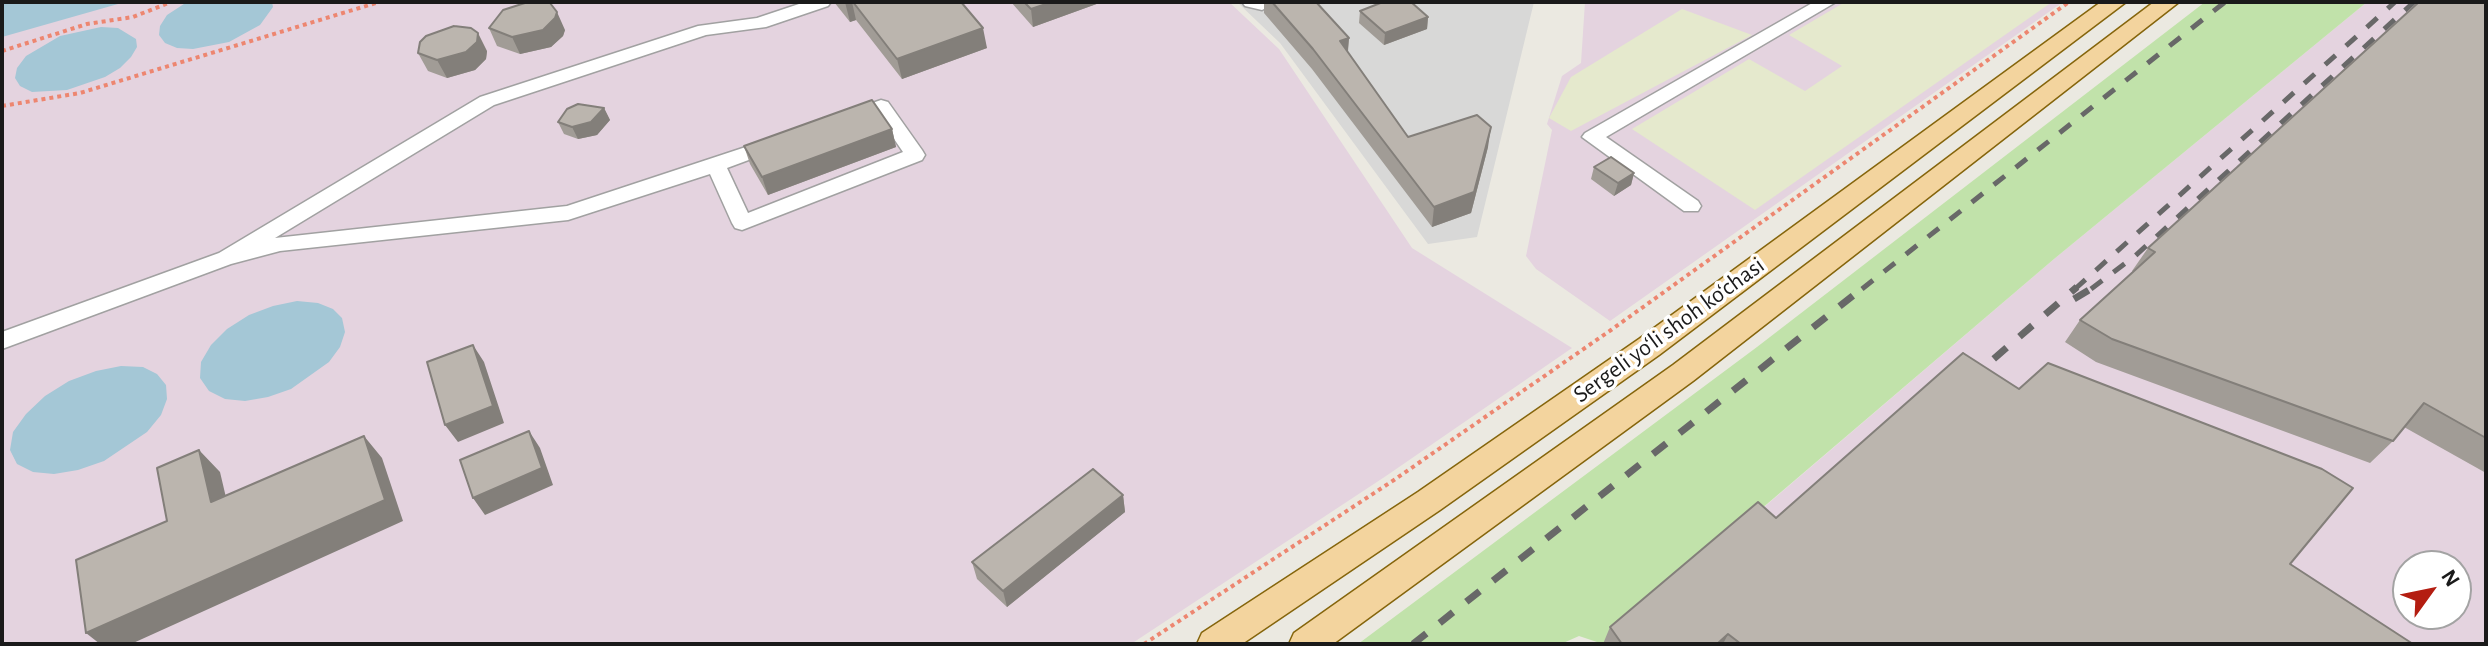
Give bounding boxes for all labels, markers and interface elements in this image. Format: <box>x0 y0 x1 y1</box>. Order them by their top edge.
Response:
street label: Sergeli yo‘li shoh ko‘chasi <box>1568 251 1770 409</box>
north arrow <box>2392 550 2472 630</box>
text: N <box>2437 566 2464 590</box>

